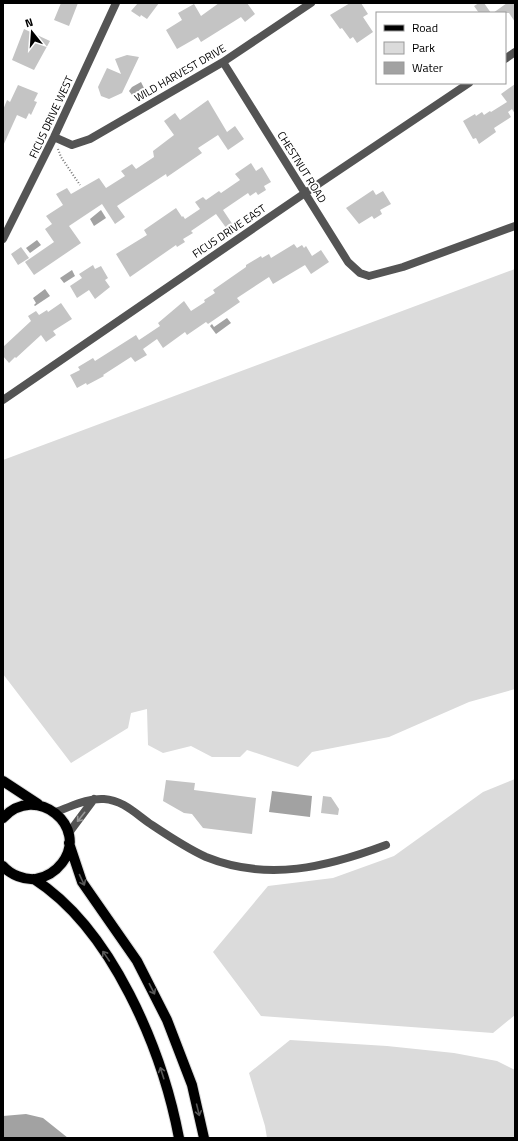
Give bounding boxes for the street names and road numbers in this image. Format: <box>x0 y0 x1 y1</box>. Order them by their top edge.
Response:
street label: WILD HARVEST DRIVE <box>131 40 229 106</box>
street label: FICUS DRIVE WEST <box>25 73 77 161</box>
street label: CHESTNUT ROAD <box>274 128 330 206</box>
street label: FICUS DRIVE EAST <box>189 200 269 262</box>

